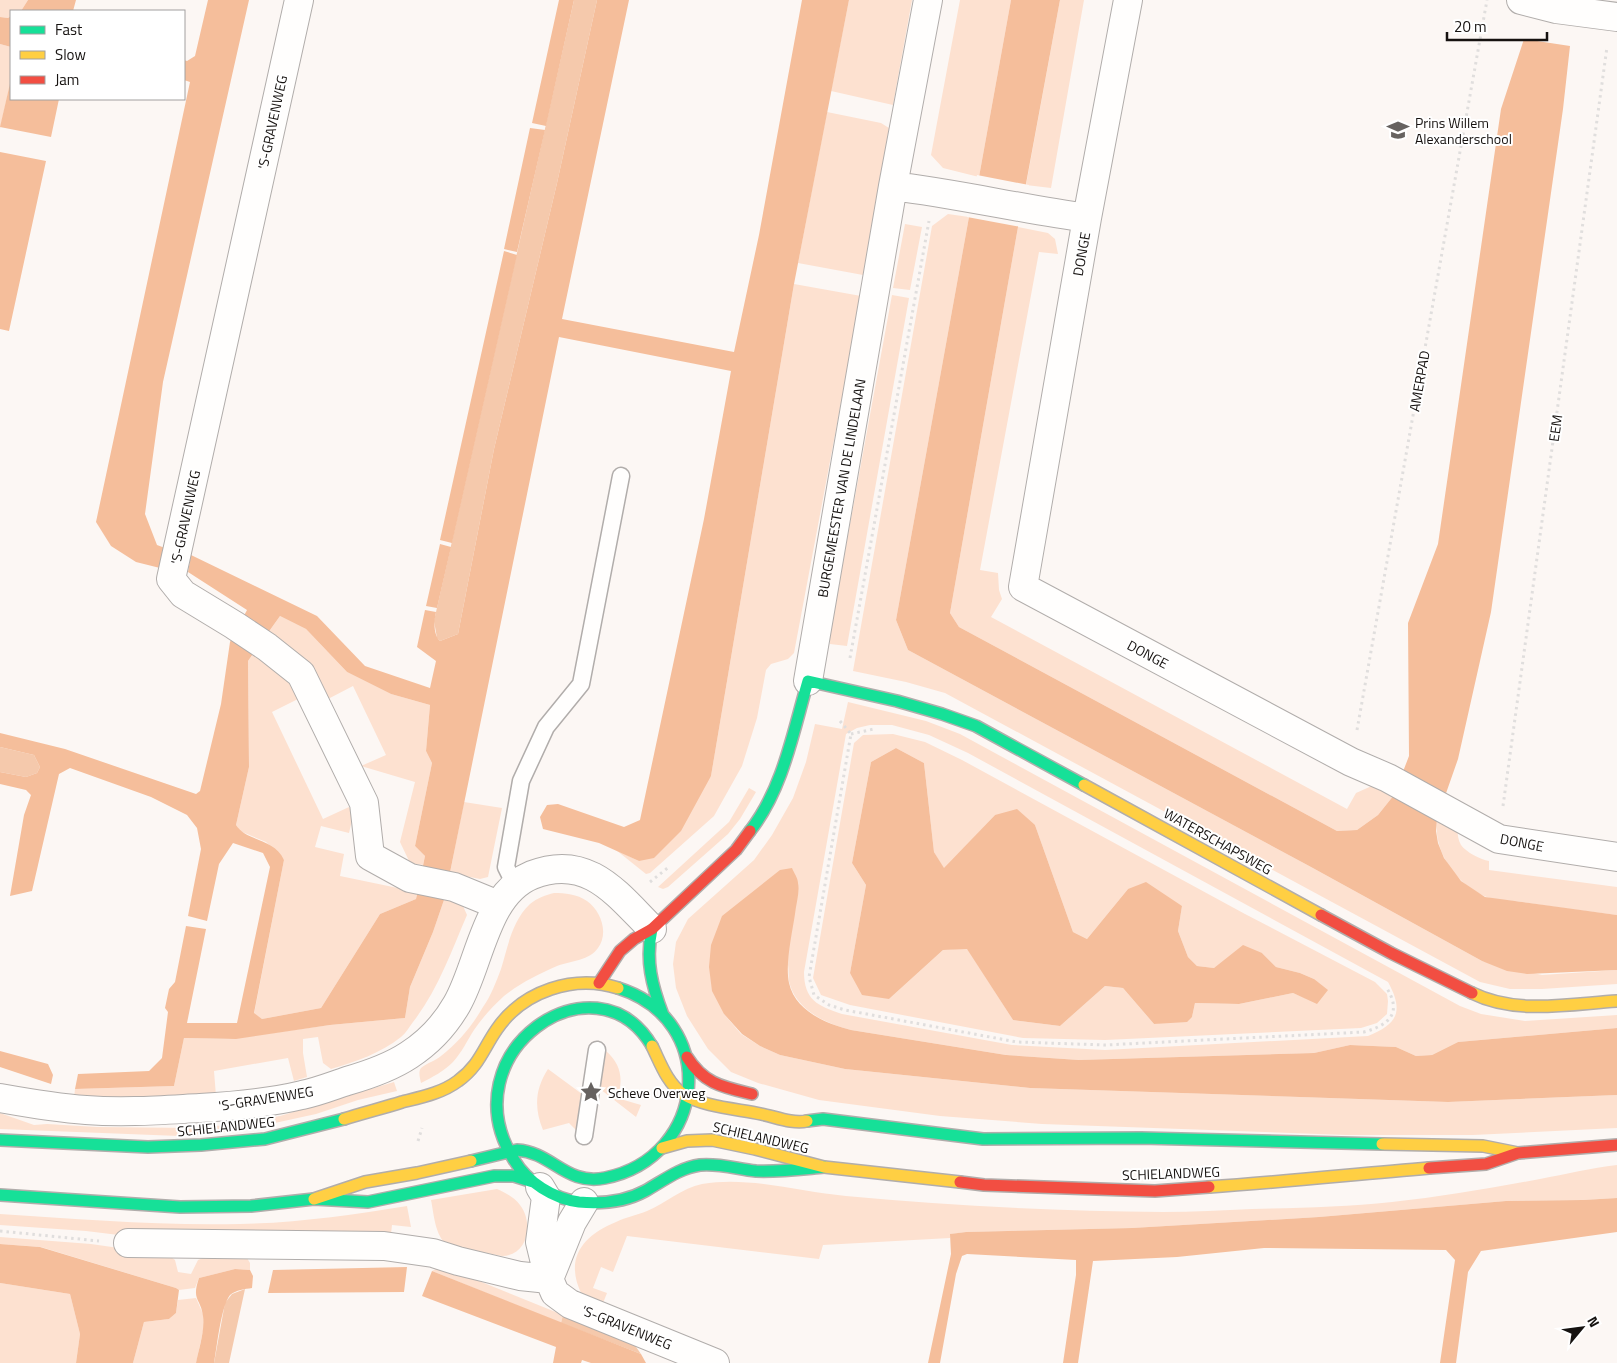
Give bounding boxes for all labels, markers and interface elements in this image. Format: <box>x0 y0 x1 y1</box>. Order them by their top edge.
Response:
legend <box>10 10 185 100</box>
scale bar <box>1447 10 1547 42</box>
text: 20 m <box>1454 15 1487 38</box>
text: Fast <box>55 18 83 41</box>
text: Slow <box>55 43 86 66</box>
text: Jam <box>55 68 79 91</box>
street label: 'S-GRAVENWEG <box>252 73 292 171</box>
place label: Prins Willem Alexanderschool <box>1415 112 1512 149</box>
school or university icon: Prins Willem Alexanderschool <box>1385 117 1411 143</box>
street label: DONGE <box>1067 230 1095 278</box>
street label: AMERPAD <box>1403 349 1435 413</box>
street label: BURGEMEESTER VAN DE LINDELAAN <box>811 377 871 599</box>
street label: EEM <box>1543 413 1567 443</box>
street label: 'S-GRAVENWEG <box>165 468 205 566</box>
street label: DONGE <box>1124 634 1173 674</box>
street label: WATERSCHAPSWEG <box>1160 802 1276 880</box>
street label: DONGE <box>1498 827 1546 857</box>
place icon: Scheve Overweg <box>578 1079 604 1105</box>
street label: 'S-GRAVENWEG <box>217 1080 315 1116</box>
place label: Scheve Overweg <box>608 1082 706 1103</box>
street label: SCHIELANDWEG <box>176 1110 276 1142</box>
street label: SCHIELANDWEG <box>711 1116 811 1158</box>
street label: SCHIELANDWEG <box>1122 1161 1220 1185</box>
street label: 'S-GRAVENWEG <box>579 1299 675 1355</box>
north arrow <box>1557 1303 1607 1353</box>
text: N <box>1582 1312 1605 1331</box>

